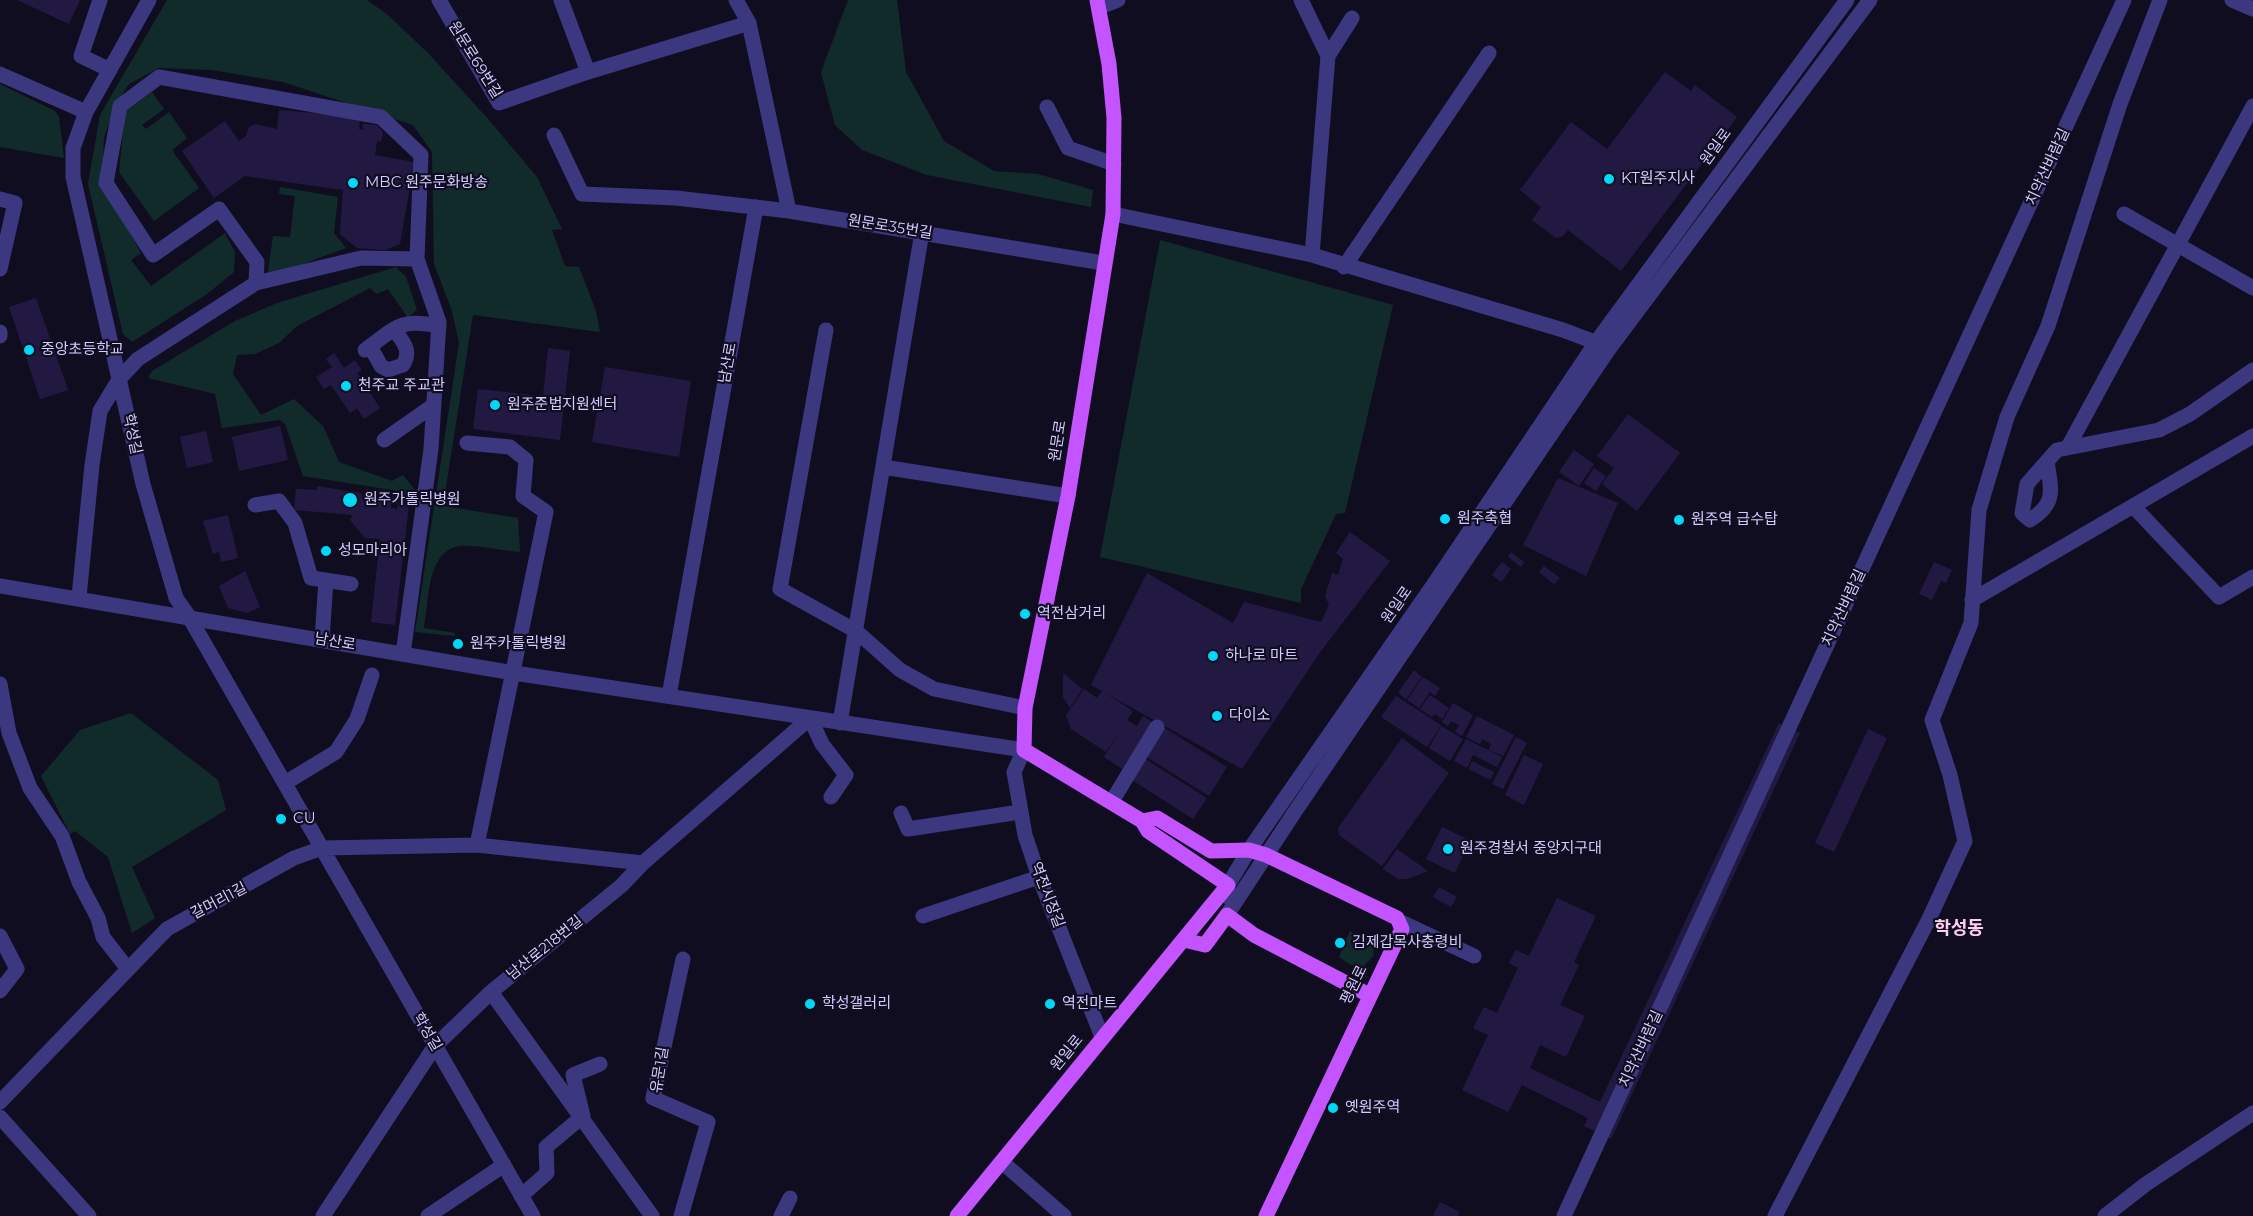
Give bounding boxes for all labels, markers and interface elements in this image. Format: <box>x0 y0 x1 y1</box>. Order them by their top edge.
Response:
street label: 원문로69번길 <box>444 18 506 102</box>
street label: 원일로 <box>1697 125 1735 169</box>
street label: 치악산바람길 <box>2022 126 2074 208</box>
place label: KT원주지사 <box>1621 170 1695 188</box>
marker: KT원주지사 <box>1602 172 1616 186</box>
place label: MBC 원주문화방송 <box>365 174 488 192</box>
marker: MBC 원주문화방송 <box>346 176 360 190</box>
street label: 원문로35번길 <box>846 211 934 243</box>
place label: 중앙초등학교 <box>41 341 124 359</box>
street label: 남산로 <box>716 341 740 385</box>
marker: 중앙초등학교 <box>22 343 36 357</box>
place label: 천주교 주교관 <box>358 377 445 395</box>
marker: 천주교 주교관 <box>339 379 353 393</box>
place label: 원주준법지원센터 <box>507 396 617 414</box>
marker: 원주준법지원센터 <box>488 398 502 412</box>
street label: 학성길 <box>119 412 145 456</box>
street label: 원문로 <box>1046 419 1070 463</box>
marker: 원주가톨릭병원 <box>341 491 359 509</box>
place label: 원주가톨릭병원 <box>364 491 461 509</box>
place label: 원주축협 <box>1457 510 1512 528</box>
place label: 원주역 급수탑 <box>1691 511 1778 529</box>
marker: 원주축협 <box>1438 512 1452 526</box>
marker: 원주역 급수탑 <box>1672 513 1686 527</box>
place label: 성모마리아 <box>338 542 407 560</box>
marker: 성모마리아 <box>319 544 333 558</box>
street label: 치악산바람길 <box>1818 567 1870 649</box>
street label: 원일로 <box>1378 583 1416 627</box>
place label: 역전삼거리 <box>1037 605 1106 623</box>
marker: 역전삼거리 <box>1018 607 1032 621</box>
street label: 남산로 <box>313 630 357 654</box>
place label: 원주카톨릭병원 <box>470 635 567 653</box>
marker: 원주카톨릭병원 <box>451 637 465 651</box>
place label: 하나로 마트 <box>1225 647 1298 665</box>
marker: 하나로 마트 <box>1206 649 1220 663</box>
place label: 다이소 <box>1229 707 1270 725</box>
marker: 다이소 <box>1210 709 1224 723</box>
place label: CU <box>293 810 316 828</box>
marker: CU <box>274 812 288 826</box>
place label: 원주경찰서 중앙지구대 <box>1460 840 1602 858</box>
marker: 원주경찰서 중앙지구대 <box>1441 842 1455 856</box>
street label: 역전시장길 <box>1026 860 1068 930</box>
street label: 갈머리1길 <box>188 879 250 923</box>
street label: 남산로218번길 <box>503 912 587 984</box>
district label: 학성동 <box>1934 918 1984 940</box>
place label: 김제갑목사충령비 <box>1352 934 1462 952</box>
marker: 김제갑목사충령비 <box>1333 936 1347 950</box>
street label: 평원로 <box>1337 962 1371 1008</box>
place label: 학성갤러리 <box>822 995 891 1013</box>
place label: 역전마트 <box>1062 995 1117 1013</box>
marker: 학성갤러리 <box>803 997 817 1011</box>
marker: 역전마트 <box>1043 997 1057 1011</box>
street label: 치악산바람길 <box>1615 1008 1667 1090</box>
street label: 학성길 <box>409 1010 445 1054</box>
street label: 원일로 <box>1047 1031 1087 1075</box>
street label: 유문1길 <box>647 1045 673 1095</box>
place label: 옛원주역 <box>1345 1099 1400 1117</box>
marker: 옛원주역 <box>1326 1101 1340 1115</box>

